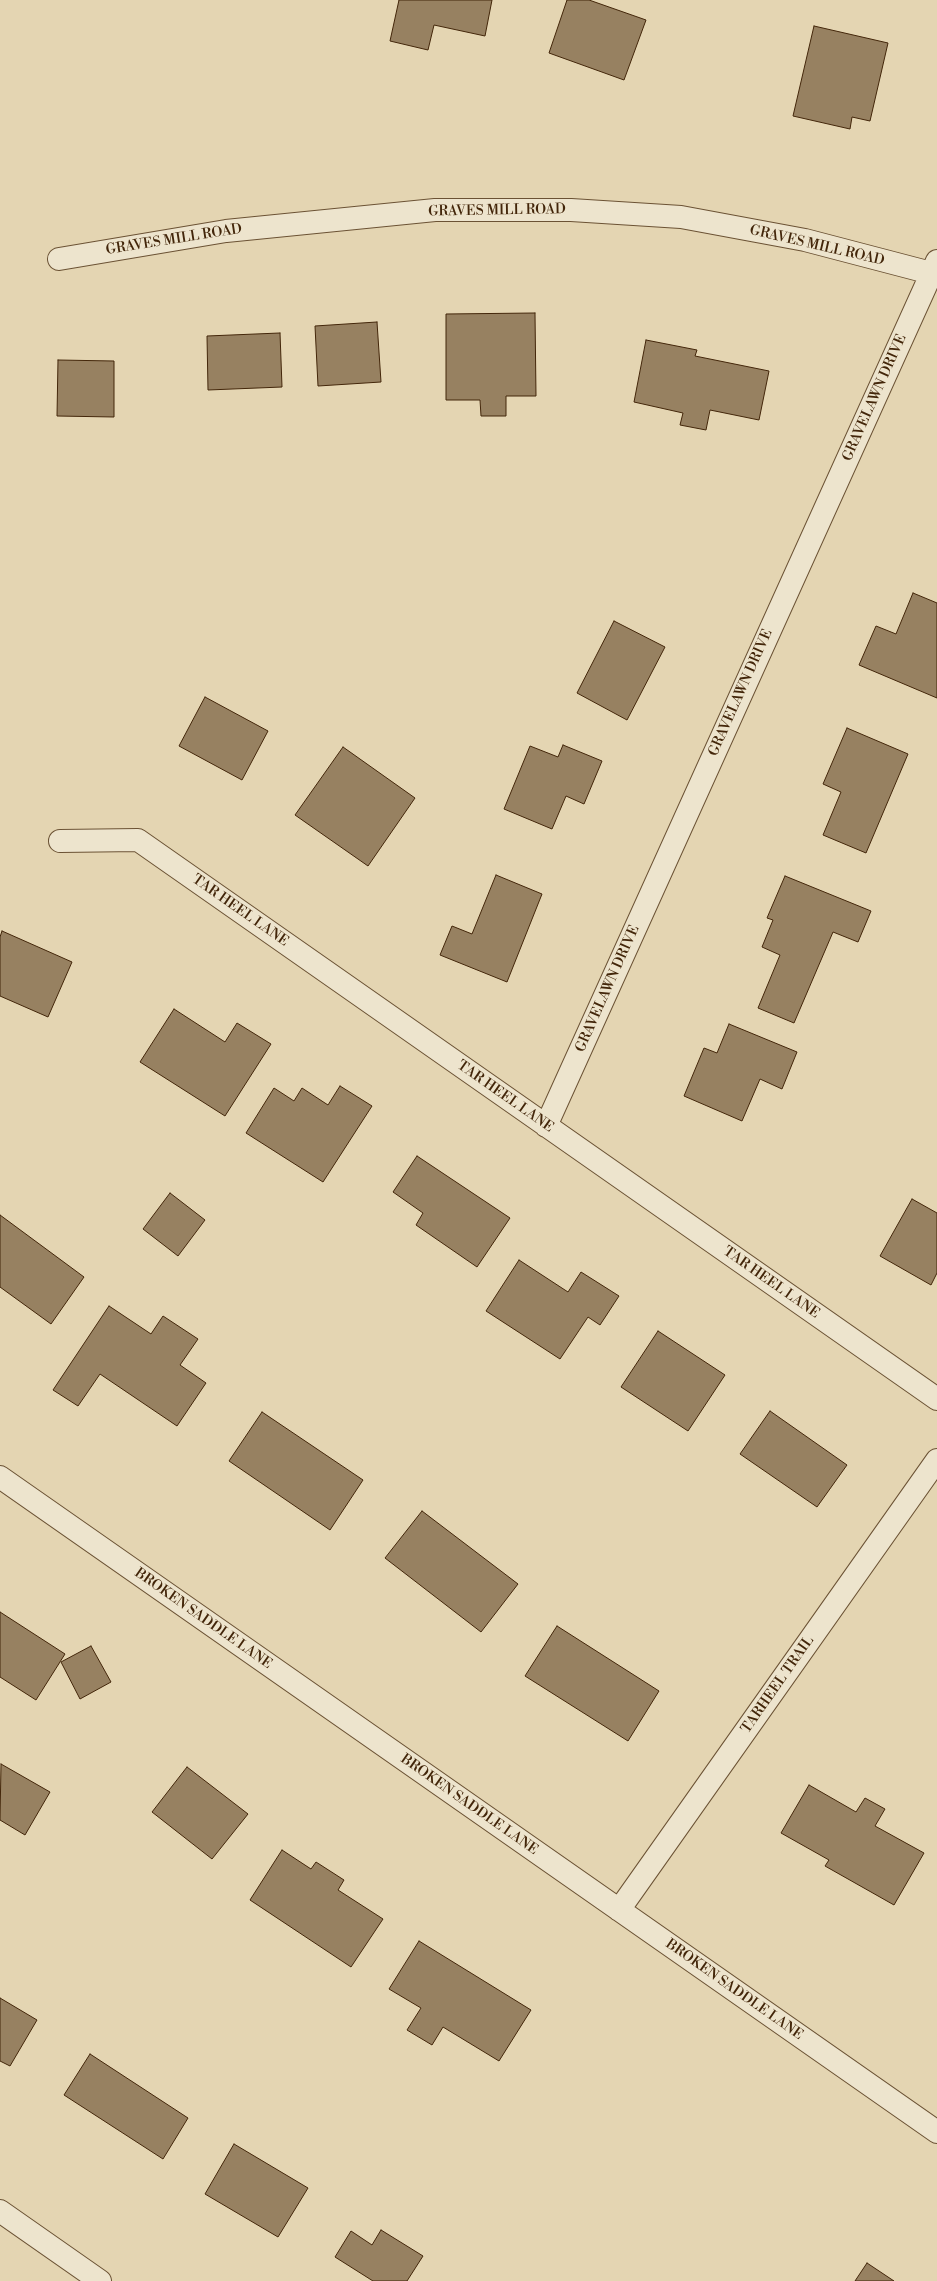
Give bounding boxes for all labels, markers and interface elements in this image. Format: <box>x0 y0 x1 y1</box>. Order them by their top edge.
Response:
street label: GRAVES MILL ROAD <box>428 201 566 221</box>
street label: GRAVES MILL ROAD <box>105 221 243 259</box>
street label: GRAVES MILL ROAD <box>748 222 886 270</box>
street label: GRAVELAWN DRIVE <box>839 332 911 464</box>
street label: GRAVELAWN DRIVE <box>705 627 777 759</box>
street label: TAR HEEL LANE <box>189 871 291 951</box>
street label: GRAVELAWN DRIVE <box>572 923 644 1055</box>
street label: TAR HEEL LANE <box>454 1057 556 1137</box>
street label: TAR HEEL LANE <box>720 1243 822 1323</box>
street label: BROKEN SADDLE LANE <box>131 1565 275 1673</box>
street label: TARHEEL TRAIL <box>738 1633 818 1737</box>
street label: BROKEN SADDLE LANE <box>397 1751 541 1859</box>
street label: BROKEN SADDLE LANE <box>662 1936 806 2044</box>

